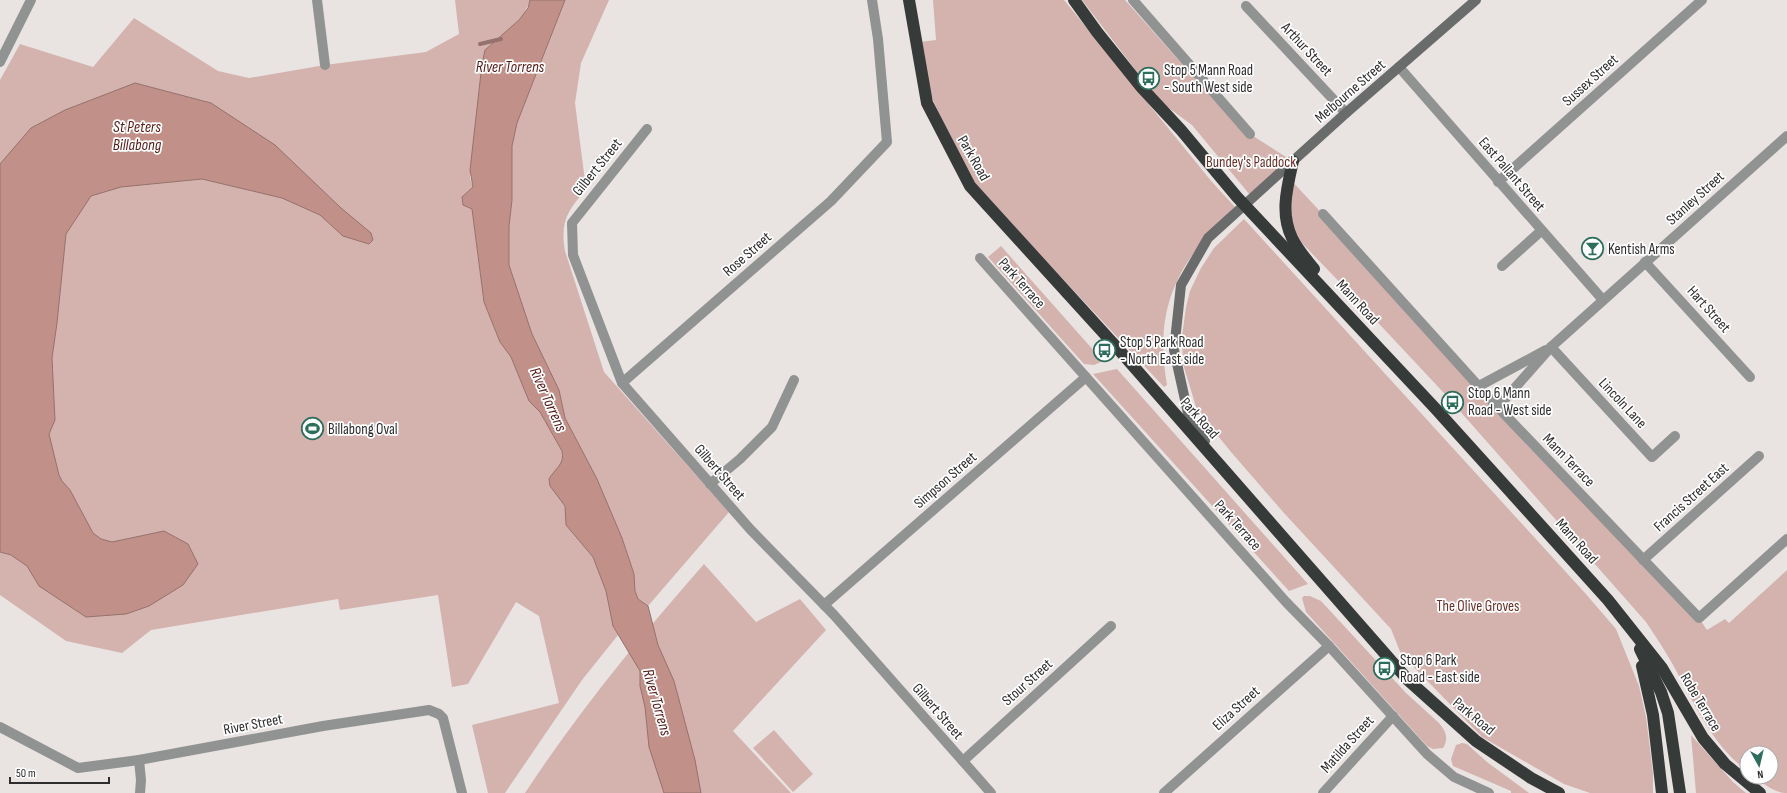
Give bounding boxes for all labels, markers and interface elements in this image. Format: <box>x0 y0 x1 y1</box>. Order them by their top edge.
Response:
street label: Arthur Street <box>1276 18 1337 81</box>
street label: Sussex Street <box>1558 50 1623 110</box>
street label: Melbourne Street <box>1311 55 1390 127</box>
water label: River Torrens <box>476 58 545 77</box>
place label: Stop 5 Mann Road - South West side <box>1164 61 1253 97</box>
bus stop icon: Stop 5 Mann Road - South West side <box>1136 66 1162 92</box>
water label: St Peters Billabong <box>113 118 162 155</box>
street label: Park Road <box>953 132 994 184</box>
street label: East Pallant Street <box>1474 133 1549 216</box>
street label: Gilbert Street <box>568 134 627 200</box>
park label: Bundey's Paddock <box>1206 153 1296 172</box>
street label: Stanley Street <box>1662 167 1729 229</box>
street label: Rose Street <box>719 228 776 281</box>
bar icon: Kentish Arms <box>1579 236 1605 262</box>
place label: Kentish Arms <box>1608 240 1675 259</box>
street label: Park Terrace <box>994 254 1049 313</box>
street label: Mann Road <box>1332 276 1383 329</box>
street label: Hart Street <box>1683 282 1735 337</box>
place label: Stop 5 Park Road - North East side <box>1120 333 1204 369</box>
bus stop icon: Stop 5 Park Road - North East side <box>1091 338 1117 364</box>
water label: River Torrens <box>525 364 570 435</box>
street label: Lincoln Lane <box>1594 374 1651 433</box>
place label: Stop 6 Mann Road - West side <box>1468 384 1552 420</box>
bus stop icon: Stop 6 Mann Road - West side <box>1439 389 1465 415</box>
street label: Park Road <box>1176 394 1223 443</box>
sports icon: Billabong Oval <box>300 416 326 442</box>
place label: Billabong Oval <box>328 420 398 439</box>
street label: Mann Terrace <box>1538 430 1599 491</box>
street label: Gilbert Street <box>690 440 750 505</box>
street label: Simpson Street <box>910 448 981 513</box>
street label: Francis Street East <box>1650 459 1733 536</box>
street label: Park Terrace <box>1210 496 1265 555</box>
street label: Mann Road <box>1551 515 1602 568</box>
park label: The Olive Groves <box>1437 597 1519 616</box>
place label: Stop 6 Park Road - East side <box>1400 651 1480 687</box>
street label: Stour Street <box>998 654 1057 710</box>
bus stop icon: Stop 6 Park Road - East side <box>1372 656 1398 682</box>
water label: River Torrens <box>638 667 675 738</box>
street label: Robe Terrace <box>1676 670 1725 735</box>
street label: Gilbert Street <box>908 679 968 744</box>
street label: Eliza Street <box>1209 682 1264 735</box>
street label: Park Road <box>1449 693 1499 740</box>
street label: River Street <box>222 709 285 740</box>
street label: Matilda Street <box>1317 711 1378 777</box>
north arrow <box>1739 745 1779 785</box>
scale bar <box>10 759 109 785</box>
text: 50 m <box>16 766 36 781</box>
text: N <box>1756 768 1764 781</box>

